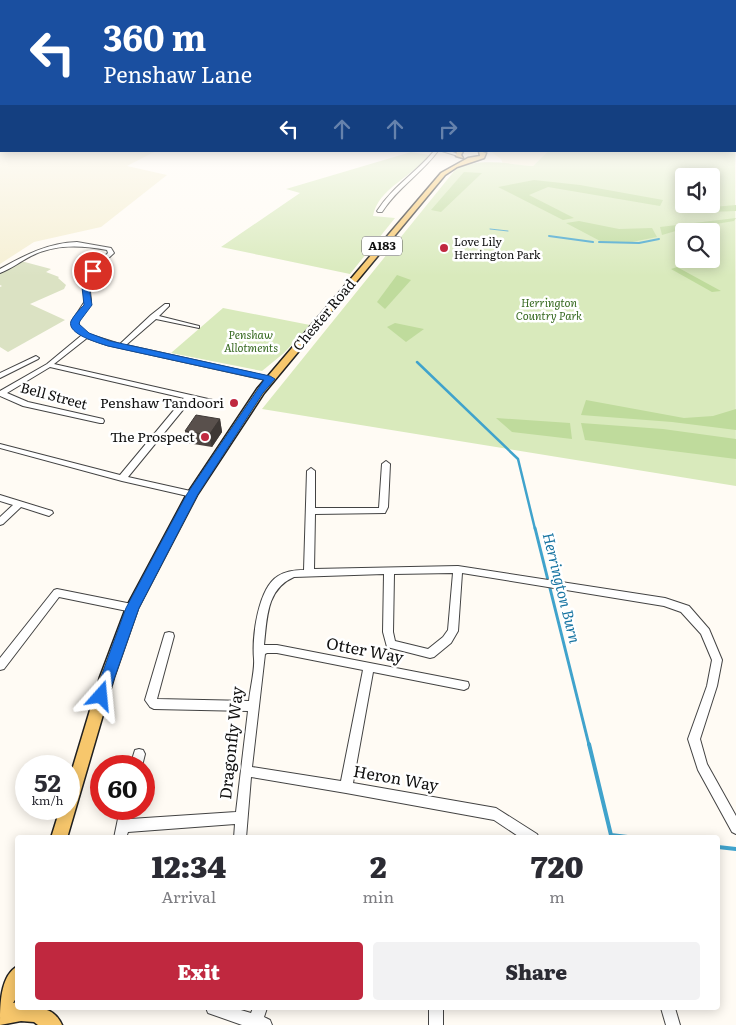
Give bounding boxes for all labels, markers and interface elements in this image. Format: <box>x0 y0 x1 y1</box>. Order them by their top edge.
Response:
text: 360 m <box>103 10 206 62</box>
icon: left <box>20 20 85 85</box>
text: Penshaw Lane <box>103 57 252 90</box>
icon: left <box>275 115 303 143</box>
icon: ahead <box>328 115 356 143</box>
icon: ahead <box>381 115 409 143</box>
icon: right <box>434 115 462 143</box>
map controls <box>675 168 720 268</box>
button: sound <box>675 168 720 213</box>
button: search <box>675 223 720 268</box>
place label: Love Lily Herrington Park <box>454 233 541 262</box>
road number: A183 <box>362 237 402 256</box>
marker: Love Lily Herrington Park <box>438 242 450 254</box>
pin <box>72 250 114 292</box>
icon: arrive <box>79 257 107 285</box>
street label: Chester Road <box>287 274 360 355</box>
park label: Herrington Country Park <box>516 294 582 323</box>
park label: Penshaw Allotments <box>224 326 278 355</box>
street label: Bell Street <box>19 377 90 414</box>
place label: Penshaw Tandoori <box>100 392 224 412</box>
marker: Penshaw Tandoori <box>228 397 240 409</box>
place label: The Prospect <box>110 426 195 446</box>
marker: The Prospect <box>199 431 211 443</box>
water label: Herrington Burn <box>538 530 587 646</box>
street label: Otter Way <box>325 630 407 668</box>
position arrow <box>74 669 126 721</box>
street label: Dragonfly Way <box>212 684 248 801</box>
speed limit sign: 60 <box>90 755 155 820</box>
street label: Heron Way <box>352 758 441 796</box>
text: 52 <box>34 763 61 800</box>
text: km/h <box>32 791 63 809</box>
text: 12:34 <box>151 843 226 887</box>
text: 2 <box>370 843 387 887</box>
text: 720 <box>530 843 584 887</box>
text: Arrival <box>161 884 216 908</box>
text: min <box>363 884 394 908</box>
text: m <box>549 884 565 908</box>
button: Exit <box>35 942 363 1000</box>
button: Share <box>373 942 700 1000</box>

